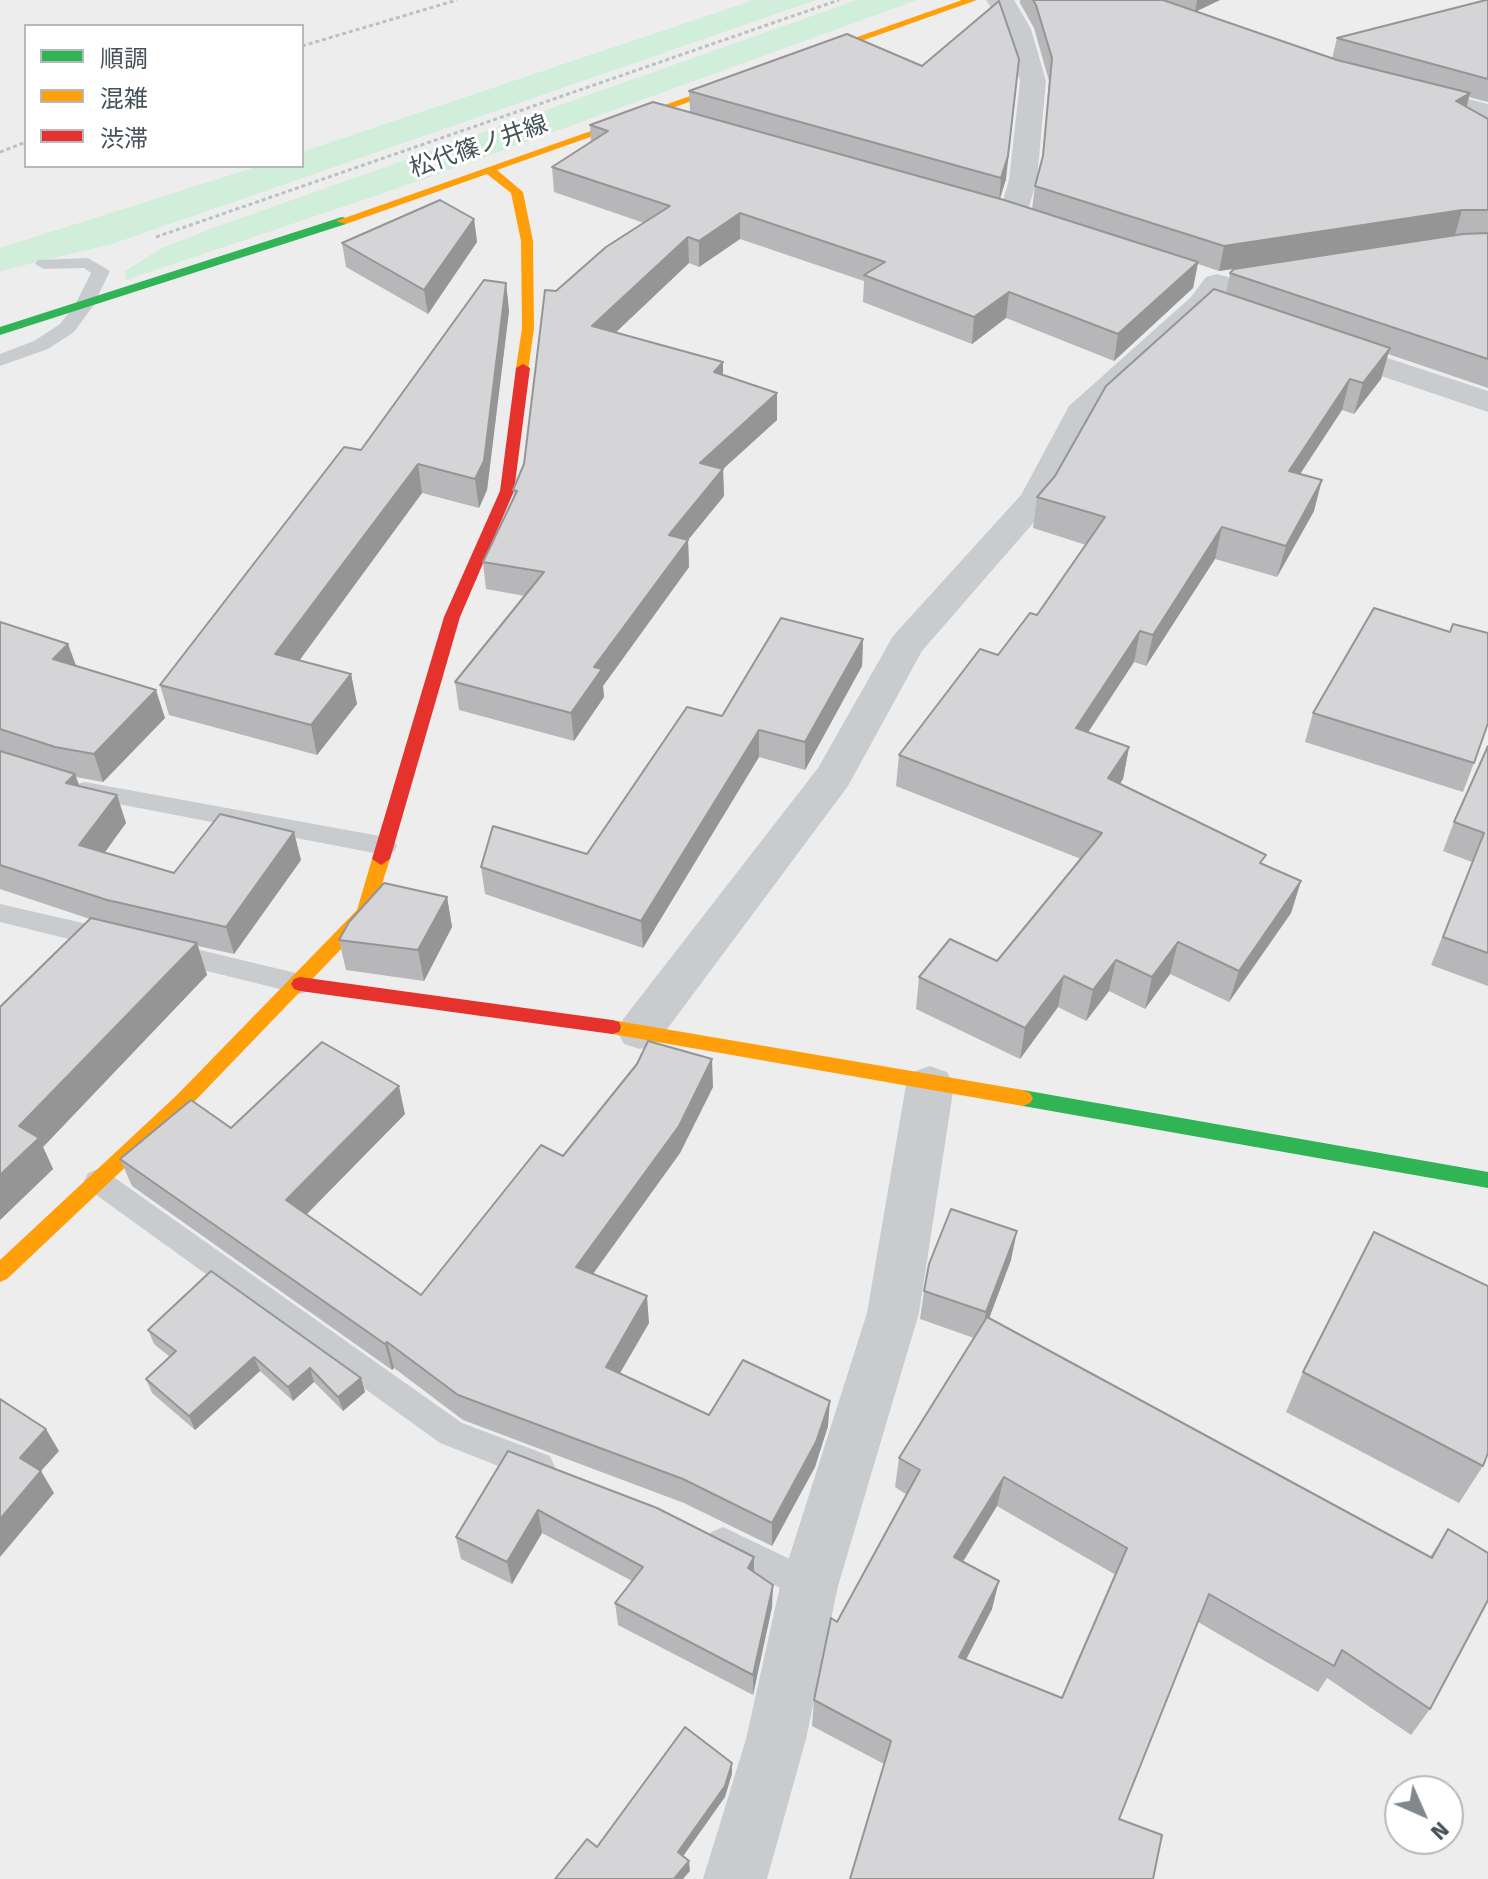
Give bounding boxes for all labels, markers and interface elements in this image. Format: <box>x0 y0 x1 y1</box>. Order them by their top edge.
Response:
legend <box>24 24 304 168</box>
text: 順調 <box>100 45 148 73</box>
text: 混雑 <box>100 85 148 113</box>
street label: 松代篠ノ井線 <box>406 110 552 184</box>
text: 渋滞 <box>100 125 148 153</box>
north arrow <box>1384 1775 1464 1855</box>
text: N <box>1425 1816 1455 1846</box>

